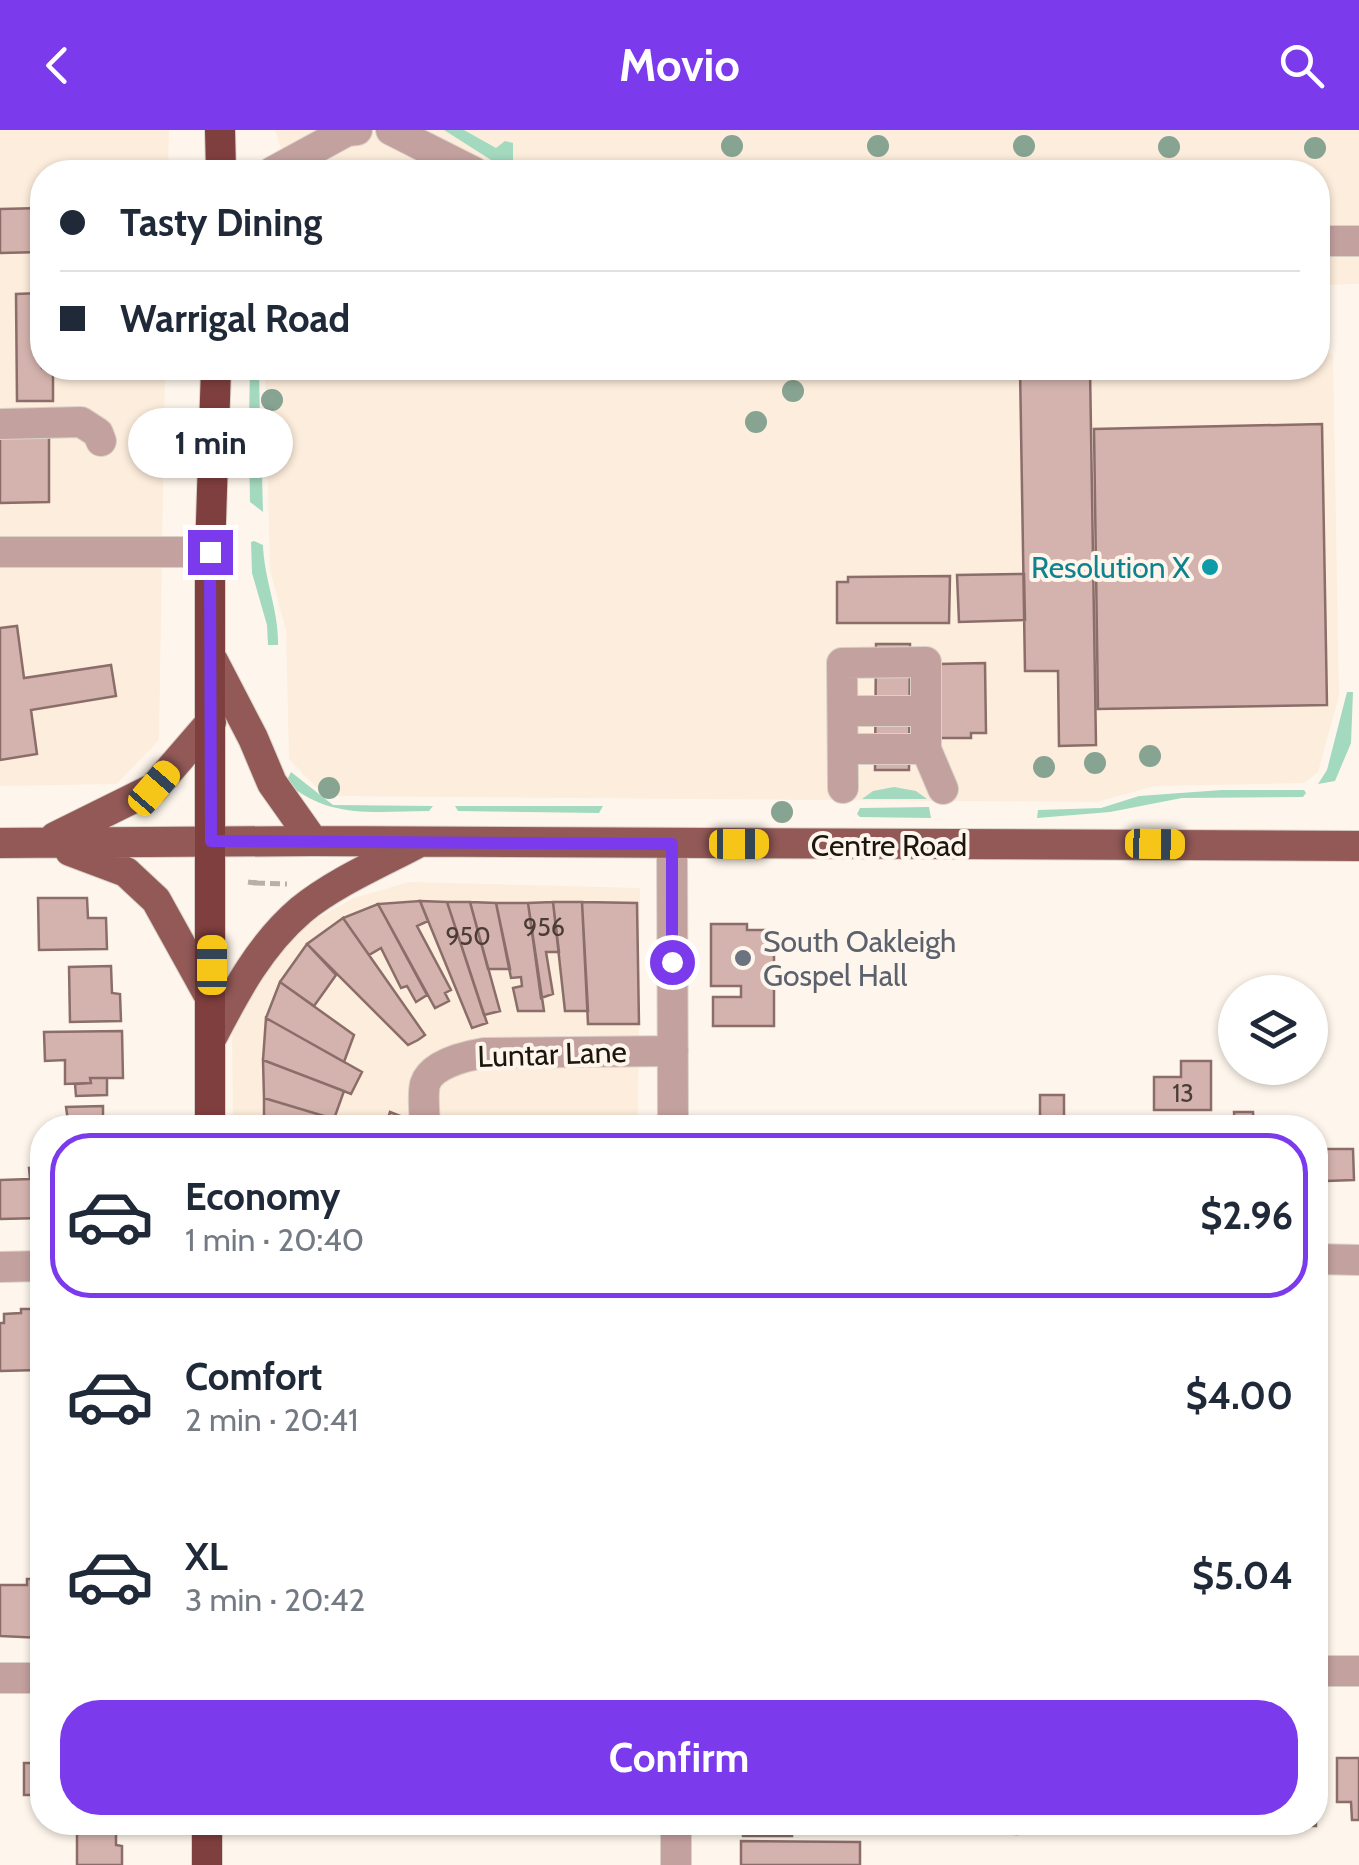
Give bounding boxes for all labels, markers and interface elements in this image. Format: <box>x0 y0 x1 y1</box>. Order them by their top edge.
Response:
icon: back <box>30 38 85 93</box>
text: Movio <box>619 38 740 92</box>
icon: search <box>1274 38 1329 93</box>
text: Tasty Dining <box>120 199 322 246</box>
text: Warrigal Road <box>120 295 350 342</box>
callout: 1 min <box>128 407 292 477</box>
text: 1 min <box>174 423 247 462</box>
route end <box>188 530 233 575</box>
place label: Resolution X <box>1031 549 1190 586</box>
marker: Resolution X <box>1199 556 1221 578</box>
car <box>123 756 185 820</box>
street label: Centre Road <box>811 827 967 864</box>
car <box>1125 828 1185 860</box>
car <box>709 829 769 859</box>
house number: 956 <box>523 912 565 942</box>
house number: 950 <box>445 921 491 951</box>
place label: South Oakleigh Gospel Hall <box>763 923 956 994</box>
car <box>197 935 227 995</box>
route start <box>650 940 695 985</box>
marker: South Oakleigh Gospel Hall <box>732 947 754 969</box>
map controls <box>1218 975 1328 1085</box>
button: layers <box>1218 975 1328 1085</box>
street label: Luntar Lane <box>477 1033 627 1075</box>
house number: 13 <box>1172 1078 1194 1108</box>
icon: car <box>65 1171 155 1261</box>
text: Economy <box>185 1173 340 1220</box>
text: $2.96 <box>1200 1192 1293 1239</box>
text: 1 min · 20:40 <box>185 1220 364 1259</box>
icon: car <box>65 1351 155 1441</box>
text: Comfort <box>185 1353 322 1400</box>
text: $4.00 <box>1186 1372 1293 1419</box>
text: 2 min · 20:41 <box>185 1400 358 1439</box>
icon: car <box>65 1531 155 1621</box>
text: XL <box>185 1533 228 1580</box>
text: $5.04 <box>1192 1552 1293 1599</box>
text: 3 min · 20:42 <box>185 1580 365 1619</box>
button: Confirm <box>60 1700 1298 1815</box>

